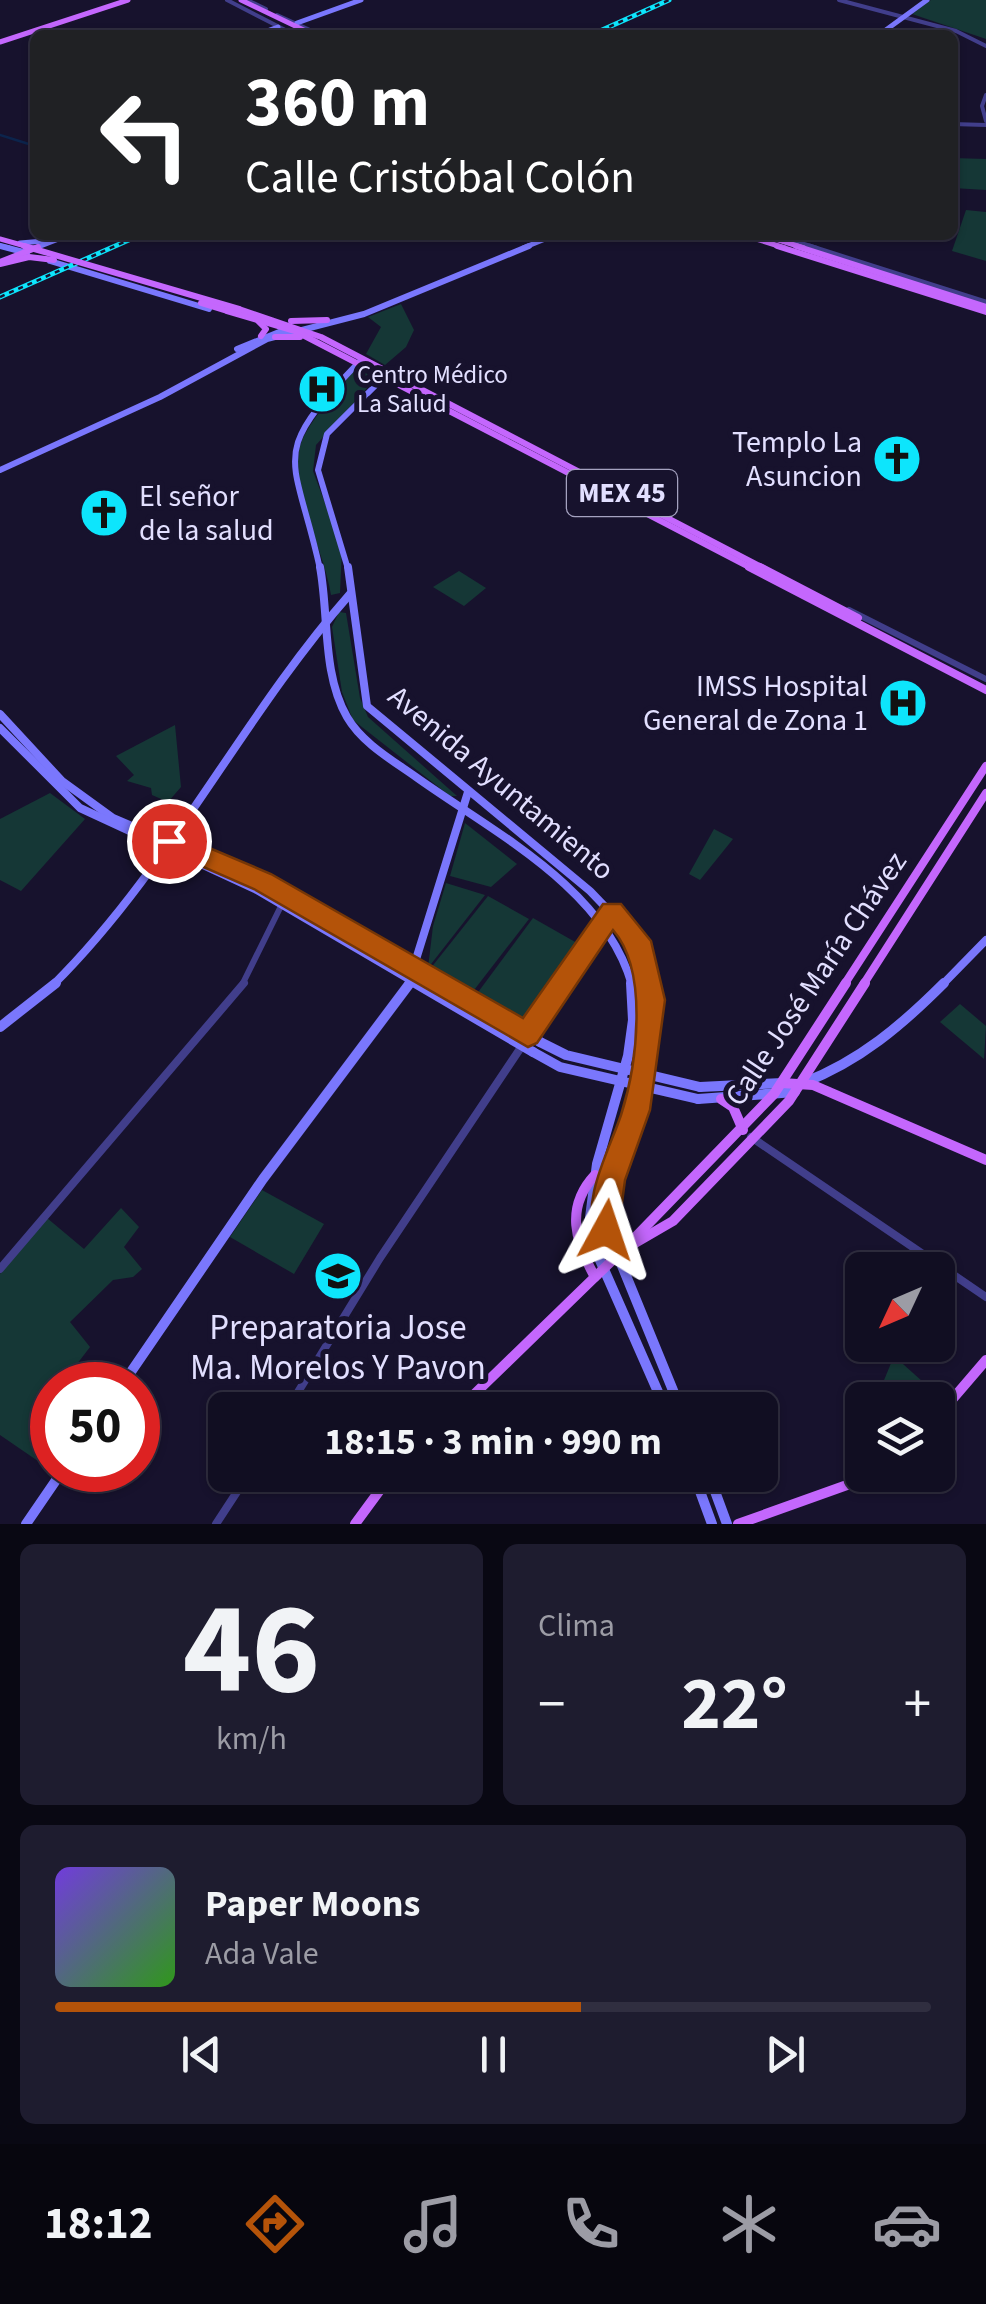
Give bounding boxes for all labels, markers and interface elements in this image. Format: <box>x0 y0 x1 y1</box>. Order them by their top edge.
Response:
text: 360 m <box>245 53 430 153</box>
icon: left <box>80 70 210 200</box>
text: Calle Cristóbal Colón <box>245 146 635 210</box>
place label: Centro Médico La Salud <box>357 357 508 422</box>
hospital icon: Centro Médico La Salud <box>296 363 348 415</box>
place label: Templo La Asuncion <box>732 421 862 498</box>
church icon: Templo La Asuncion <box>871 433 923 485</box>
road number: MEX 45 <box>567 470 677 516</box>
place label: El señor de la salud <box>139 475 274 552</box>
church icon: El señor de la salud <box>78 487 130 539</box>
place label: IMSS Hospital General de Zona 1 <box>643 665 868 742</box>
street label: Avenida Ayuntamiento <box>379 675 623 891</box>
hospital icon: IMSS Hospital General de Zona 1 <box>877 677 929 729</box>
pin <box>127 799 212 884</box>
icon: arrive <box>142 814 197 869</box>
street label: Calle José María Chávez <box>715 843 917 1115</box>
position arrow <box>554 1178 658 1282</box>
school or university icon: Preparatoria Jose Ma. Morelos Y Pavon <box>312 1250 364 1302</box>
north arrow <box>845 1252 955 1362</box>
map controls <box>845 1252 955 1492</box>
place label: Preparatoria Jose Ma. Morelos Y Pavon <box>190 1303 486 1393</box>
speed limit sign: 50 <box>30 1362 160 1492</box>
button: layers <box>845 1382 955 1492</box>
text: 18:15 · 3 min · 990 m <box>324 1415 662 1469</box>
text: 46 <box>183 1558 320 1743</box>
text: Clima <box>538 1603 615 1649</box>
text: 22° <box>681 1651 788 1758</box>
text: − <box>538 1666 565 1744</box>
text: + <box>904 1666 931 1744</box>
text: km/h <box>216 1716 287 1762</box>
text: Paper Moons <box>205 1877 420 1931</box>
text: Ada Vale <box>205 1931 319 1977</box>
icon: previous <box>174 2027 229 2082</box>
icon: pause <box>466 2027 521 2082</box>
icon: next <box>758 2027 813 2082</box>
icon: directions <box>240 2189 310 2259</box>
icon: music <box>398 2189 468 2259</box>
icon: phone <box>556 2189 626 2259</box>
icon: climate <box>714 2189 784 2259</box>
icon: car <box>872 2189 942 2259</box>
text: 18:12 <box>44 2192 153 2256</box>

